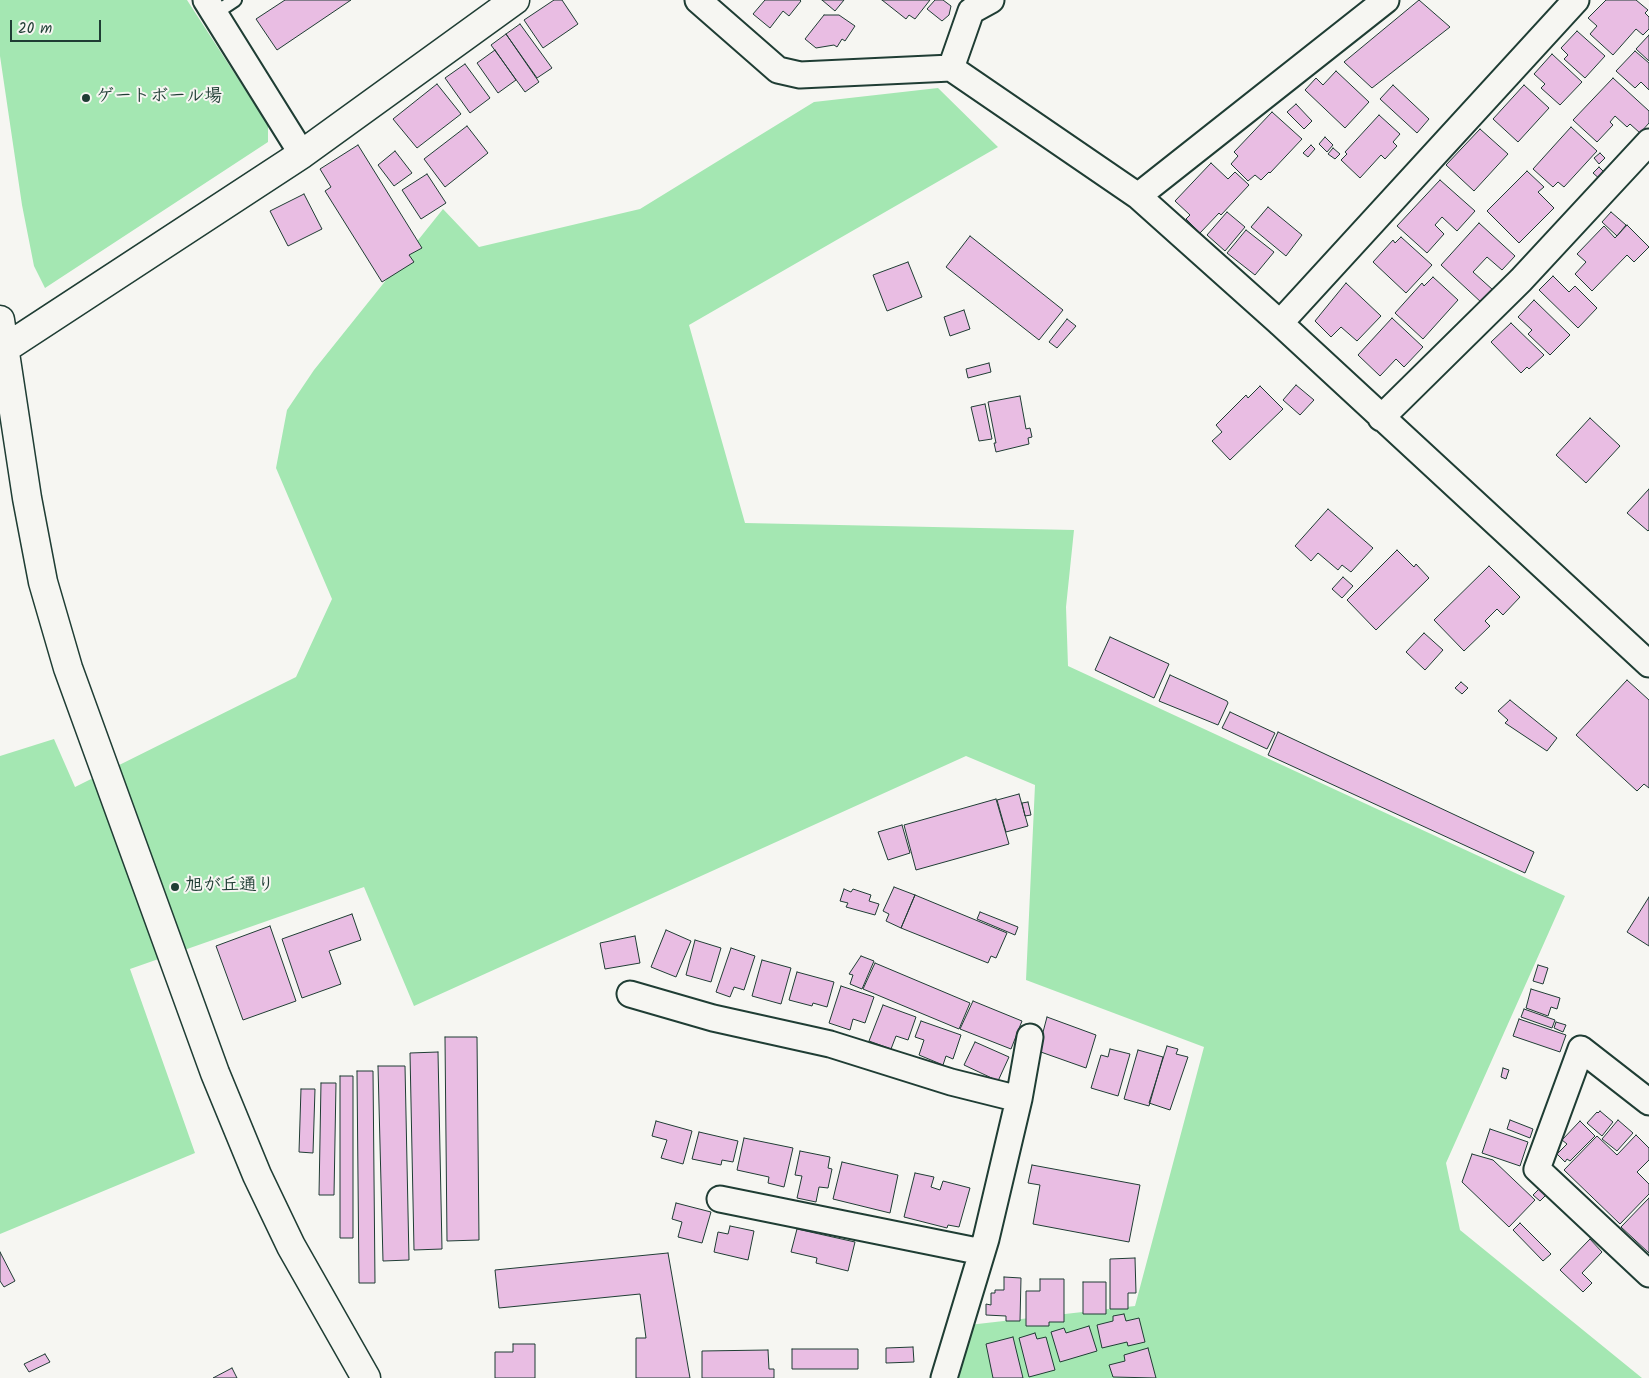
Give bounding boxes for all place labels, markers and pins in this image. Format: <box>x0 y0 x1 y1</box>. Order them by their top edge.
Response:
place label: ゲートボール場 <box>96 87 222 109</box>
marker: ゲートボール場 <box>80 92 92 104</box>
place label: 旭が丘通り <box>185 876 275 898</box>
marker: 旭が丘通り <box>169 881 181 893</box>

